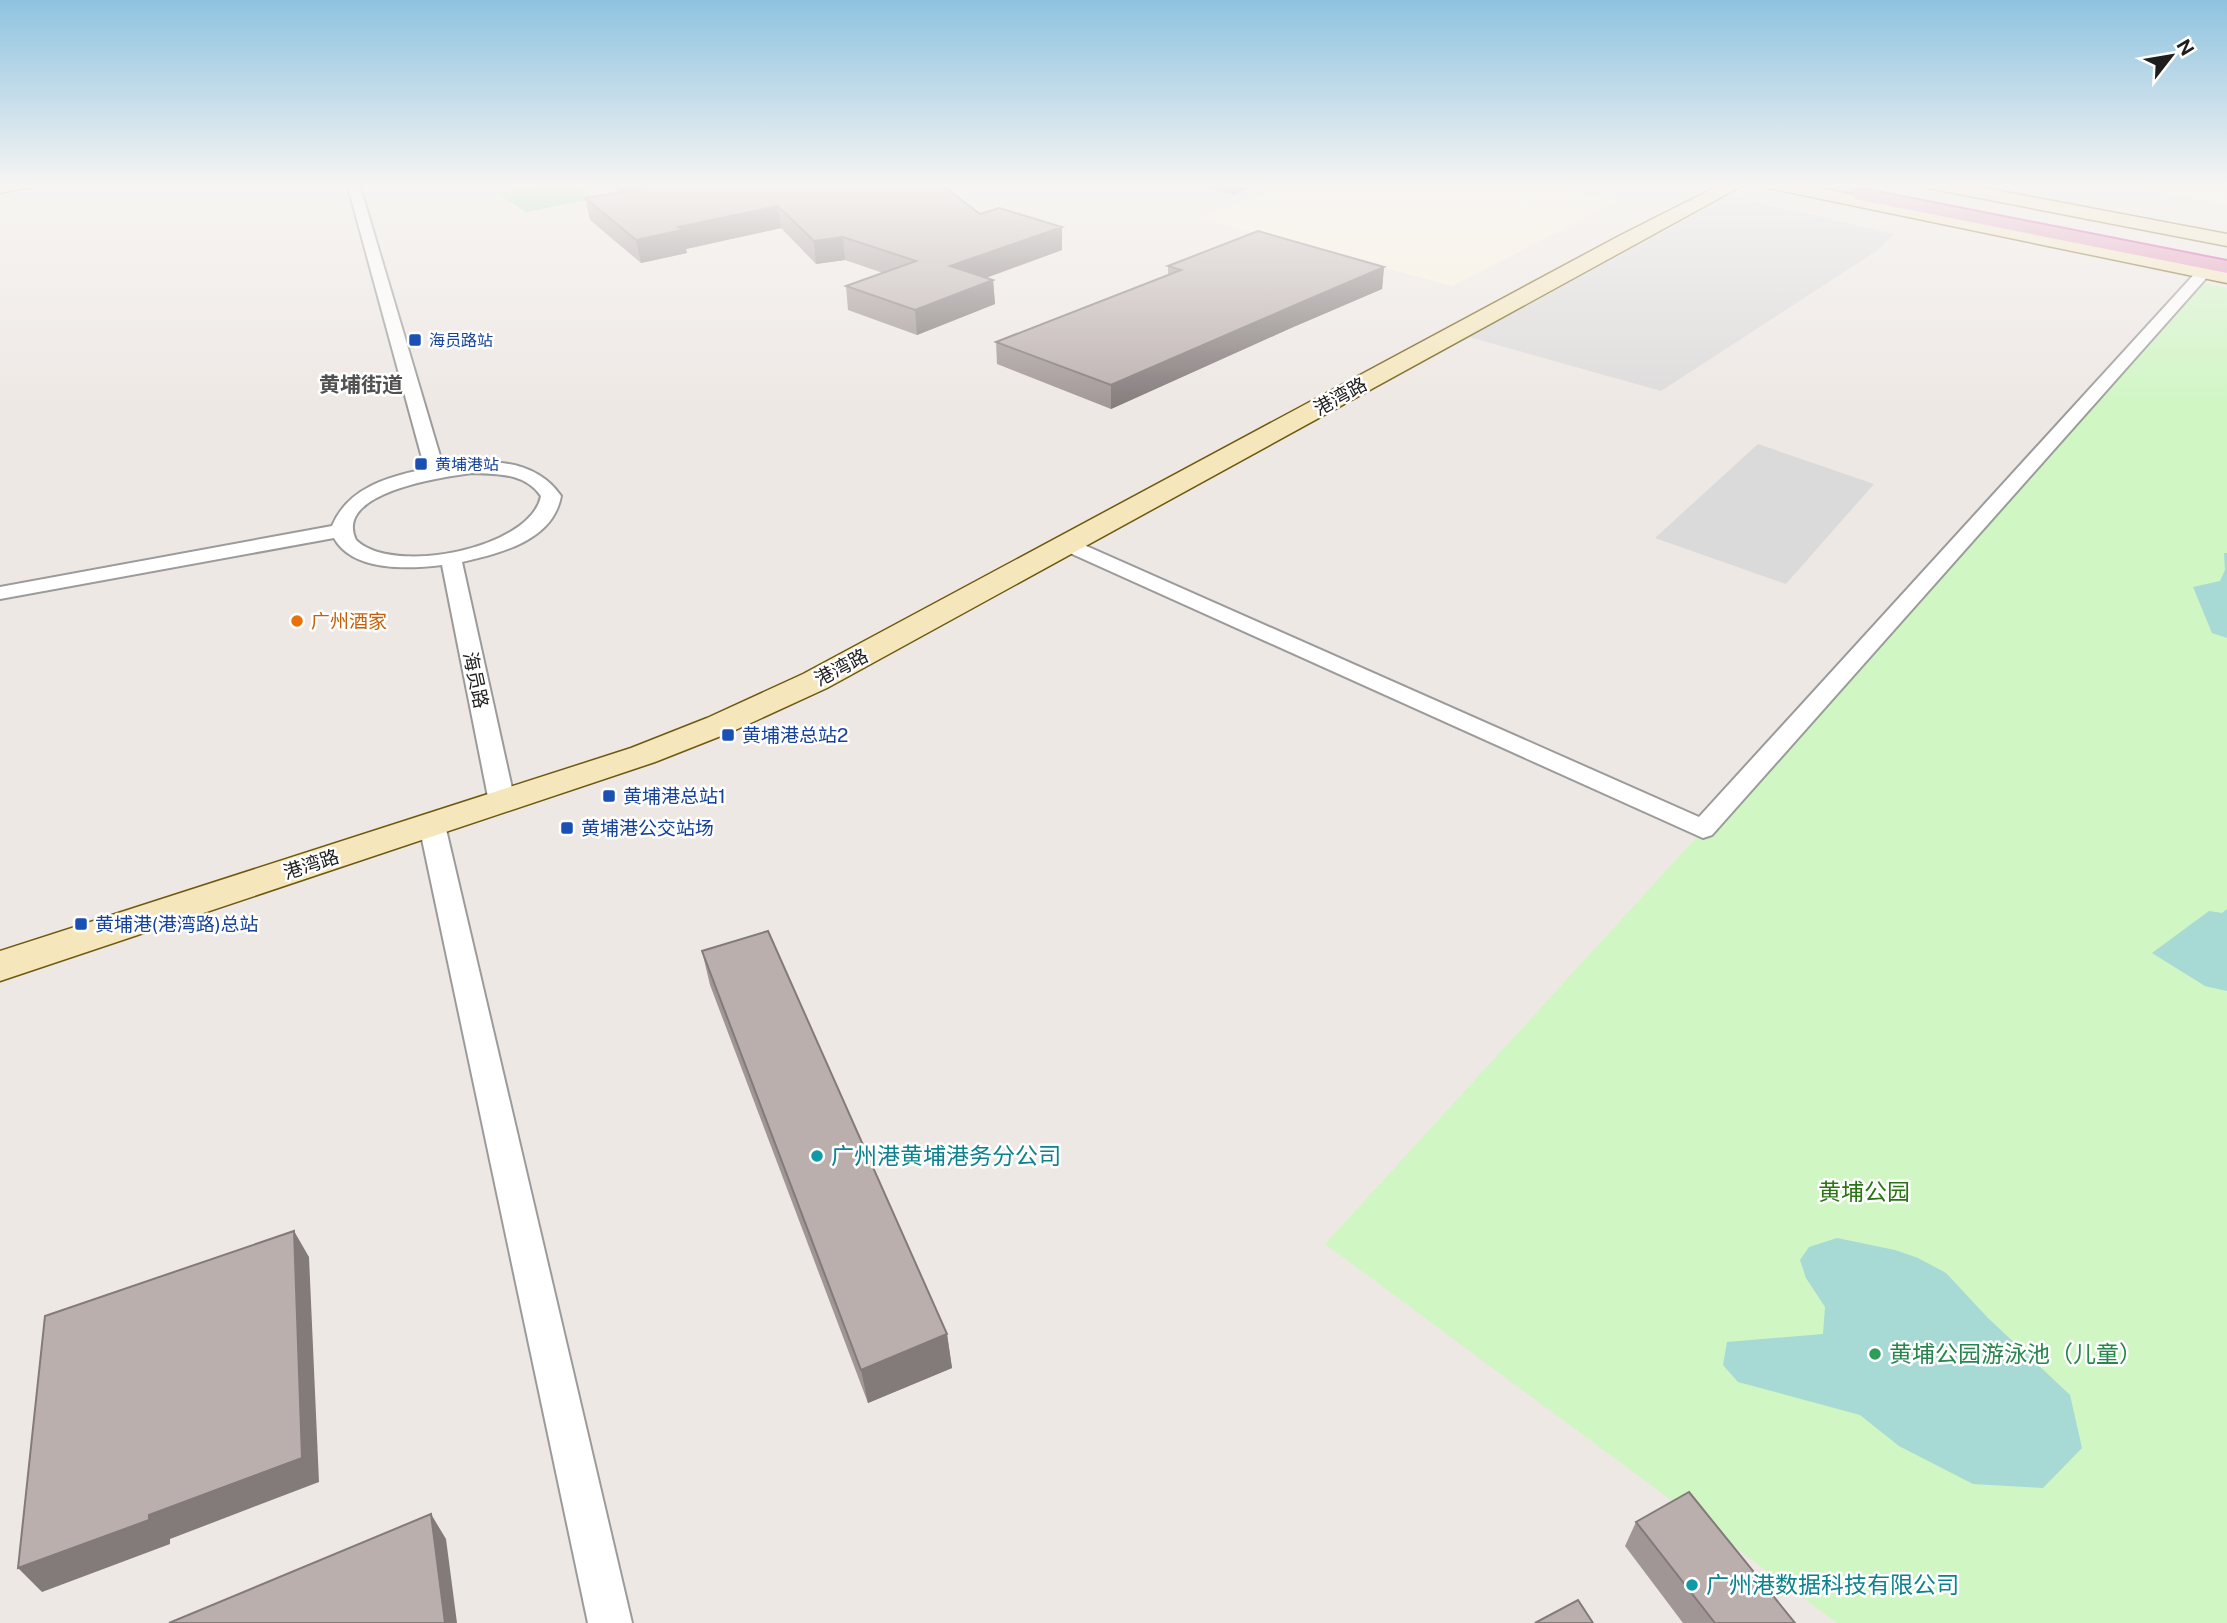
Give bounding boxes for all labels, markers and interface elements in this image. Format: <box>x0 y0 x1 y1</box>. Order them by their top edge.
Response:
north arrow <box>2136 21 2206 91</box>
text: N <box>2172 35 2199 59</box>
place label: 海员路站 <box>429 331 493 350</box>
marker: 海员路站 <box>407 332 423 348</box>
district label: 黄埔街道 <box>319 372 403 397</box>
street label: 港湾路 <box>1310 373 1370 419</box>
place label: 黄埔港站 <box>435 455 499 474</box>
marker: 黄埔港站 <box>413 456 429 472</box>
place label: 广州酒家 <box>311 610 387 632</box>
marker: 广州酒家 <box>289 613 305 629</box>
street label: 港湾路 <box>811 644 871 690</box>
street label: 海员路 <box>459 650 493 710</box>
place label: 黄埔港总站2 <box>742 724 848 746</box>
marker: 黄埔港总站2 <box>720 727 736 743</box>
place label: 黄埔港总站1 <box>623 785 726 807</box>
marker: 黄埔港总站1 <box>601 788 617 804</box>
place label: 黄埔港公交站场 <box>581 817 714 839</box>
marker: 黄埔港公交站场 <box>559 820 575 836</box>
street label: 港湾路 <box>280 845 342 883</box>
place label: 黄埔港(港湾路)总站 <box>95 913 259 935</box>
marker: 黄埔港(港湾路)总站 <box>73 916 89 932</box>
place label: 广州港黄埔港务分公司 <box>831 1142 1061 1169</box>
marker: 广州港黄埔港务分公司 <box>809 1148 825 1164</box>
park label: 黄埔公园 <box>1818 1178 1910 1205</box>
place label: 黄埔公园游泳池（儿童） <box>1889 1340 2142 1367</box>
marker: 黄埔公园游泳池（儿童） <box>1867 1346 1883 1362</box>
place label: 广州港数据科技有限公司 <box>1706 1571 1959 1598</box>
marker: 广州港数据科技有限公司 <box>1684 1577 1700 1593</box>

